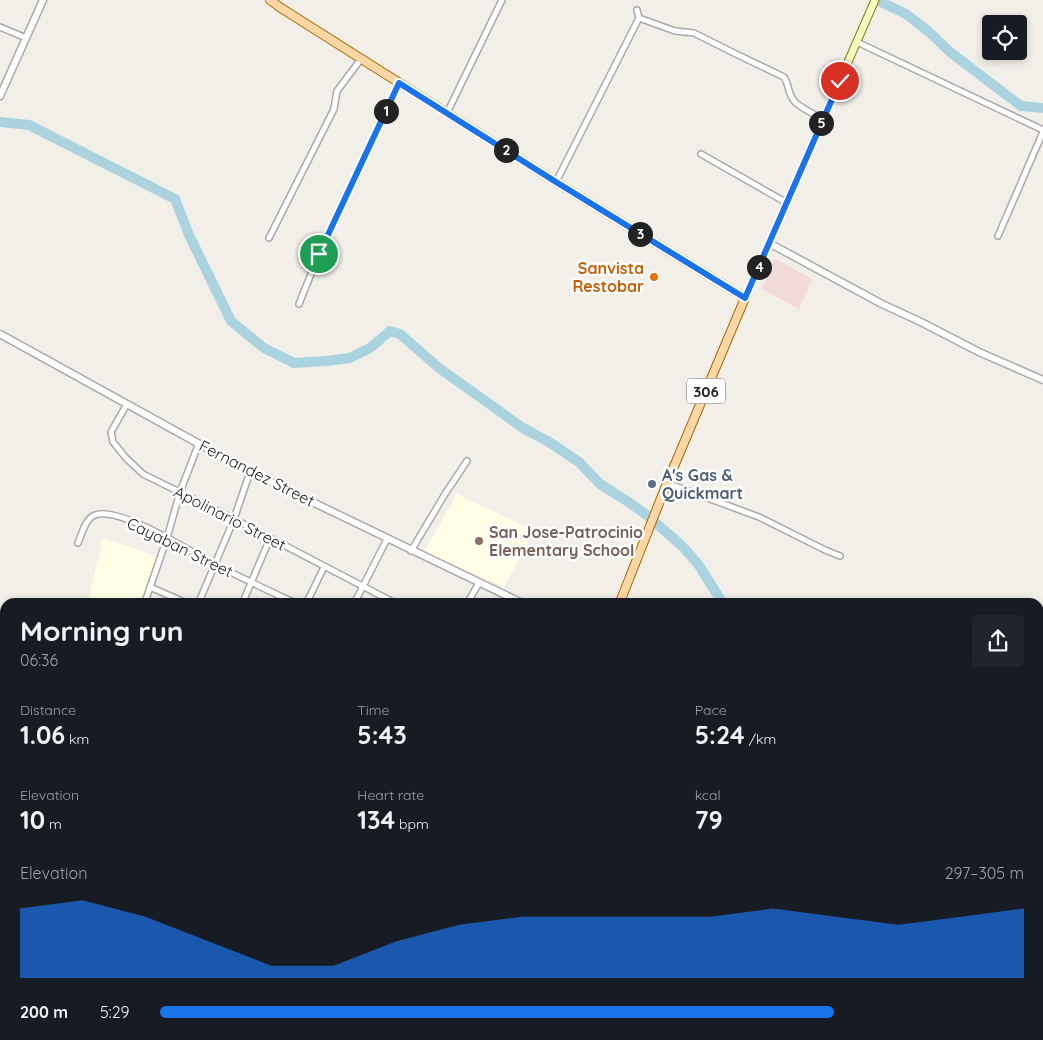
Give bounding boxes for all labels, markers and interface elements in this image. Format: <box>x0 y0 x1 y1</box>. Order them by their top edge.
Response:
map controls <box>982 15 1027 60</box>
button: locate <box>982 15 1027 60</box>
pin <box>819 60 861 102</box>
icon: check <box>826 67 854 95</box>
pin: 1 <box>374 98 398 124</box>
text: 1 <box>384 102 389 120</box>
pin: 5 <box>808 110 834 136</box>
text: 5 <box>817 114 826 132</box>
pin: 2 <box>494 138 518 162</box>
text: 2 <box>503 141 510 159</box>
pin: 3 <box>628 222 652 246</box>
text: 3 <box>637 225 644 243</box>
pin <box>298 233 340 275</box>
icon: arrive <box>305 240 333 268</box>
pin: 4 <box>746 254 772 280</box>
place label: Sanvista Restobar <box>572 258 644 296</box>
text: 4 <box>755 258 764 276</box>
marker: Sanvista Restobar <box>648 271 660 283</box>
road number: 306 <box>687 378 725 404</box>
street label: Fernandez Street <box>196 435 318 511</box>
place label: A's Gas & Quickmart <box>662 465 743 503</box>
marker: A's Gas & Quickmart <box>646 478 658 490</box>
street label: Apolinario Street <box>171 481 289 555</box>
street label: Cayaban Street <box>124 513 236 581</box>
place label: San Jose-Patrocinio Elementary School <box>489 522 643 560</box>
marker: San Jose-Patrocinio Elementary School <box>473 535 485 547</box>
text: Morning run <box>20 613 184 648</box>
button: share <box>972 615 1024 667</box>
text: 06:36 <box>20 650 58 670</box>
text: Distance <box>20 701 76 719</box>
text: Time <box>357 701 389 719</box>
text: Pace <box>695 701 727 719</box>
text: 1.06 <box>20 719 65 750</box>
text: 5:43 <box>357 719 407 750</box>
text: 5:24 <box>695 719 745 750</box>
text: km <box>65 730 89 748</box>
text: /km <box>745 730 776 748</box>
text: Elevation <box>20 786 79 804</box>
text: Heart rate <box>357 786 424 804</box>
text: kcal <box>695 786 721 804</box>
text: 10 <box>20 804 45 835</box>
text: 134 <box>357 804 395 835</box>
text: 79 <box>695 804 723 835</box>
text: m <box>45 815 62 833</box>
text: bpm <box>395 815 429 833</box>
text: Elevation <box>20 863 87 883</box>
text: 297–305 m <box>945 863 1024 883</box>
text: 200 m <box>20 1002 68 1022</box>
text: 5:29 <box>100 1002 130 1022</box>

